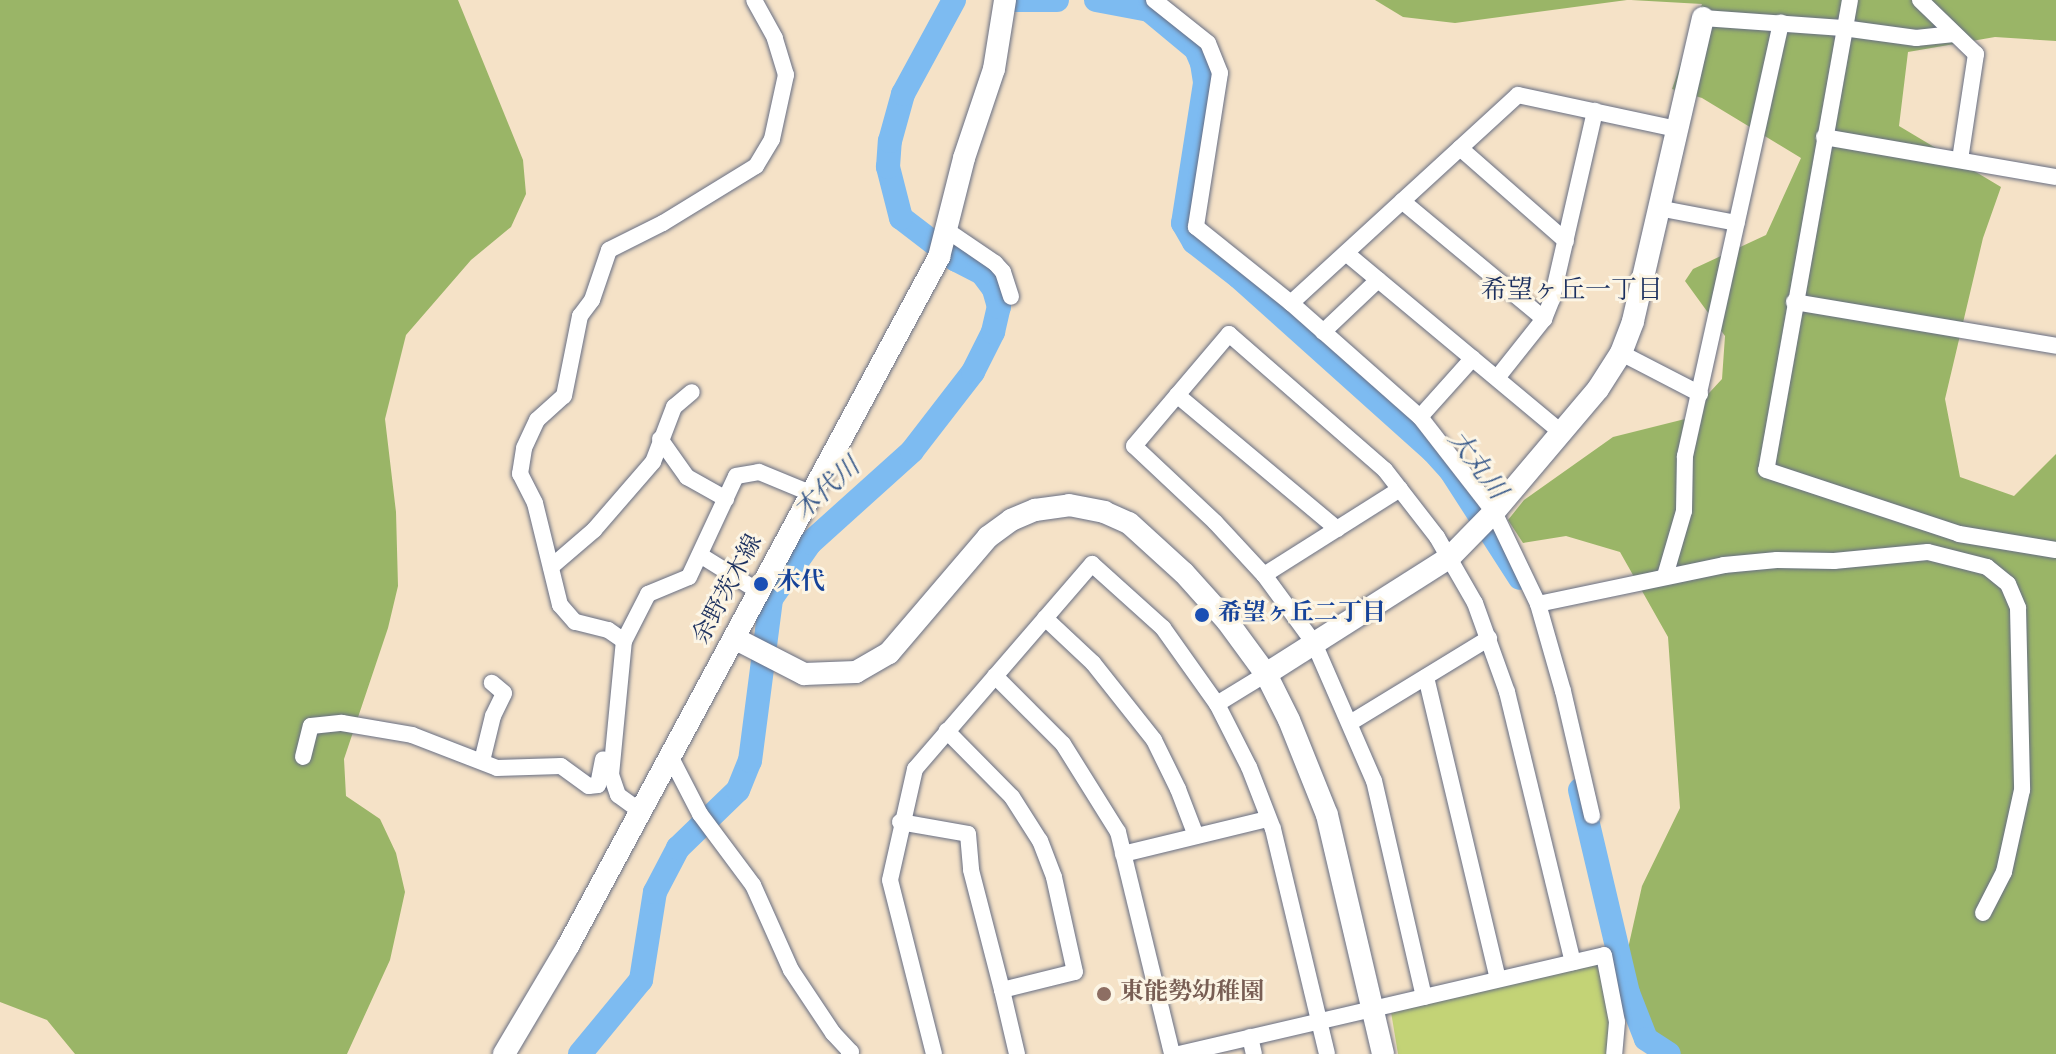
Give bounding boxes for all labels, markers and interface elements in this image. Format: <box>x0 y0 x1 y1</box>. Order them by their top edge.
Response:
district label: 希望ヶ丘一丁目 <box>1481 276 1663 308</box>
water label: 大丸川 <box>1440 425 1512 507</box>
water label: 木代川 <box>789 452 867 528</box>
street label: 余野茨木線 <box>688 530 770 650</box>
place label: 木代 <box>777 570 825 598</box>
marker: 木代 <box>752 575 770 593</box>
place label: 希望ヶ丘二丁目 <box>1218 601 1386 629</box>
marker: 希望ヶ丘二丁目 <box>1193 606 1211 624</box>
place label: 東能勢幼稚園 <box>1120 980 1264 1008</box>
marker: 東能勢幼稚園 <box>1095 985 1113 1003</box>

